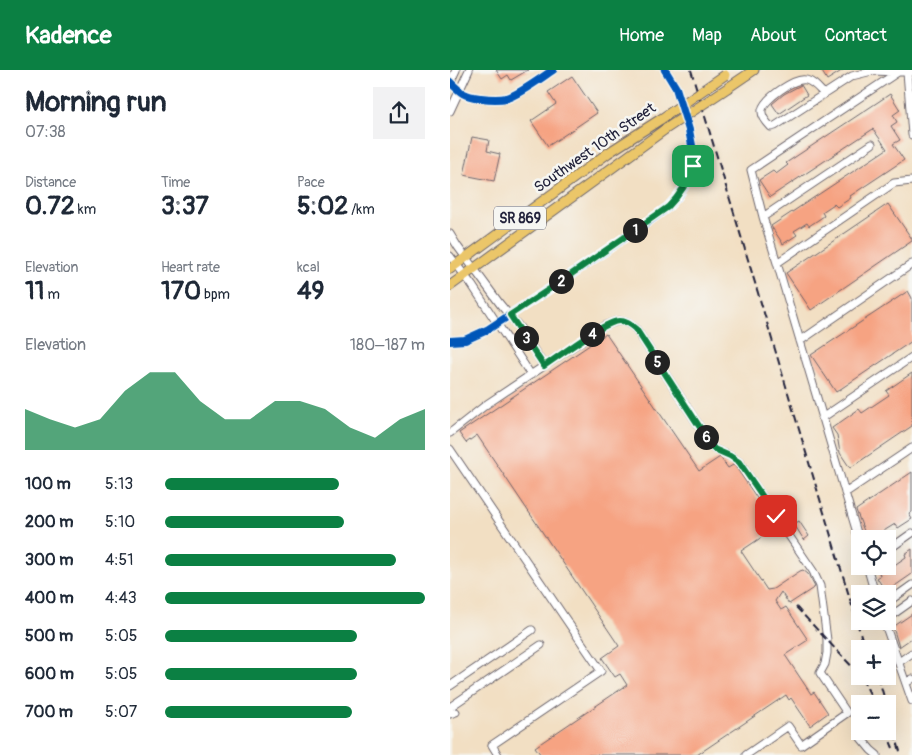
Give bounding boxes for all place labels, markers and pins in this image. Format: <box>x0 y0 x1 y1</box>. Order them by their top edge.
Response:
pin <box>672 145 714 187</box>
pin: 1 <box>622 218 648 242</box>
pin: 2 <box>548 268 574 294</box>
pin: 4 <box>580 322 604 346</box>
pin: 3 <box>514 326 538 350</box>
pin: 5 <box>644 350 670 374</box>
pin: 6 <box>694 424 718 450</box>
pin <box>755 495 797 537</box>

